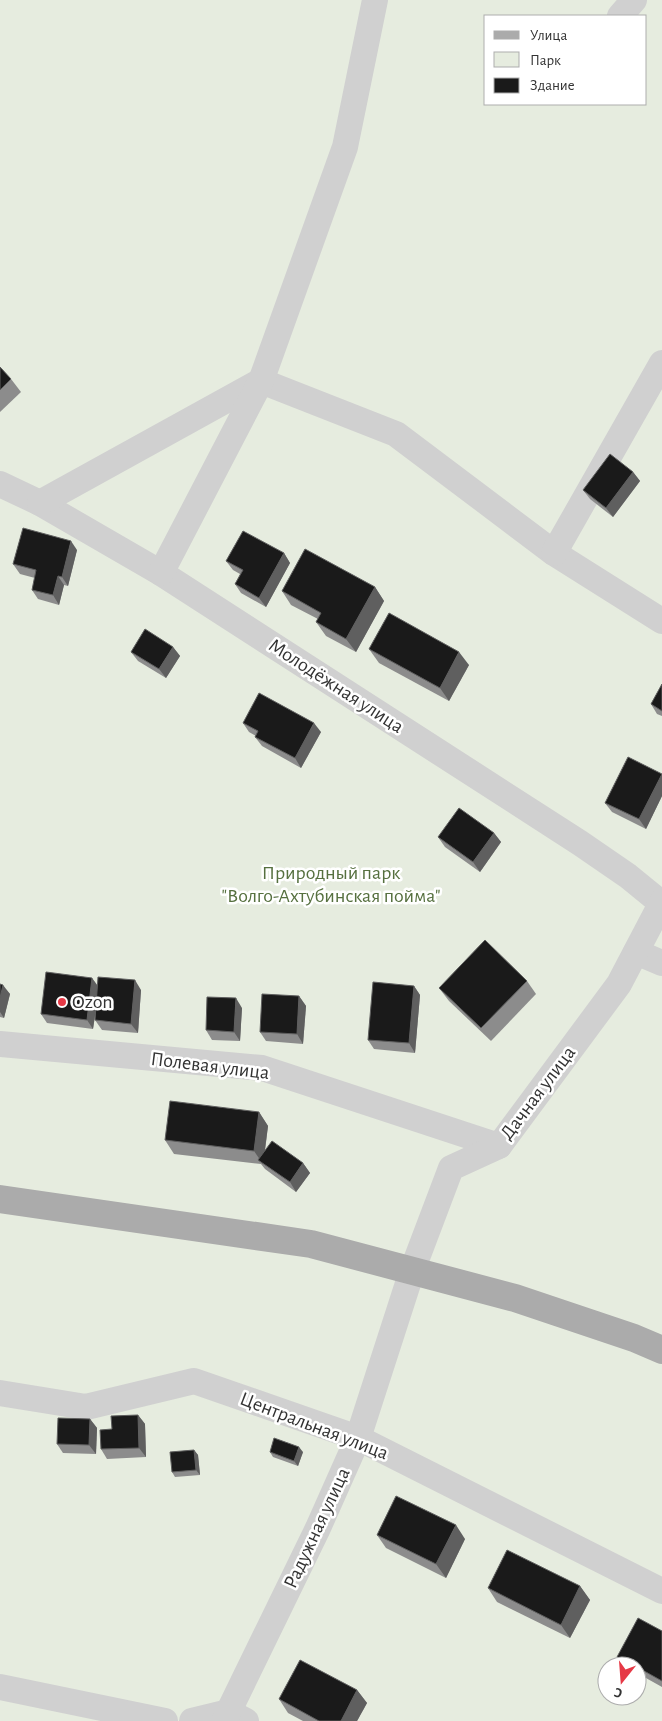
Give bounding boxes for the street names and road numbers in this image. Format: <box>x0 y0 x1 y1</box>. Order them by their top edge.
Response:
street label: Молодёжная улица <box>265 635 407 737</box>
street label: Дачная улица <box>497 1043 579 1143</box>
street label: Полевая улица <box>150 1049 270 1083</box>
street label: Центральная улица <box>237 1388 391 1464</box>
street label: Радужная улица <box>280 1465 354 1591</box>

